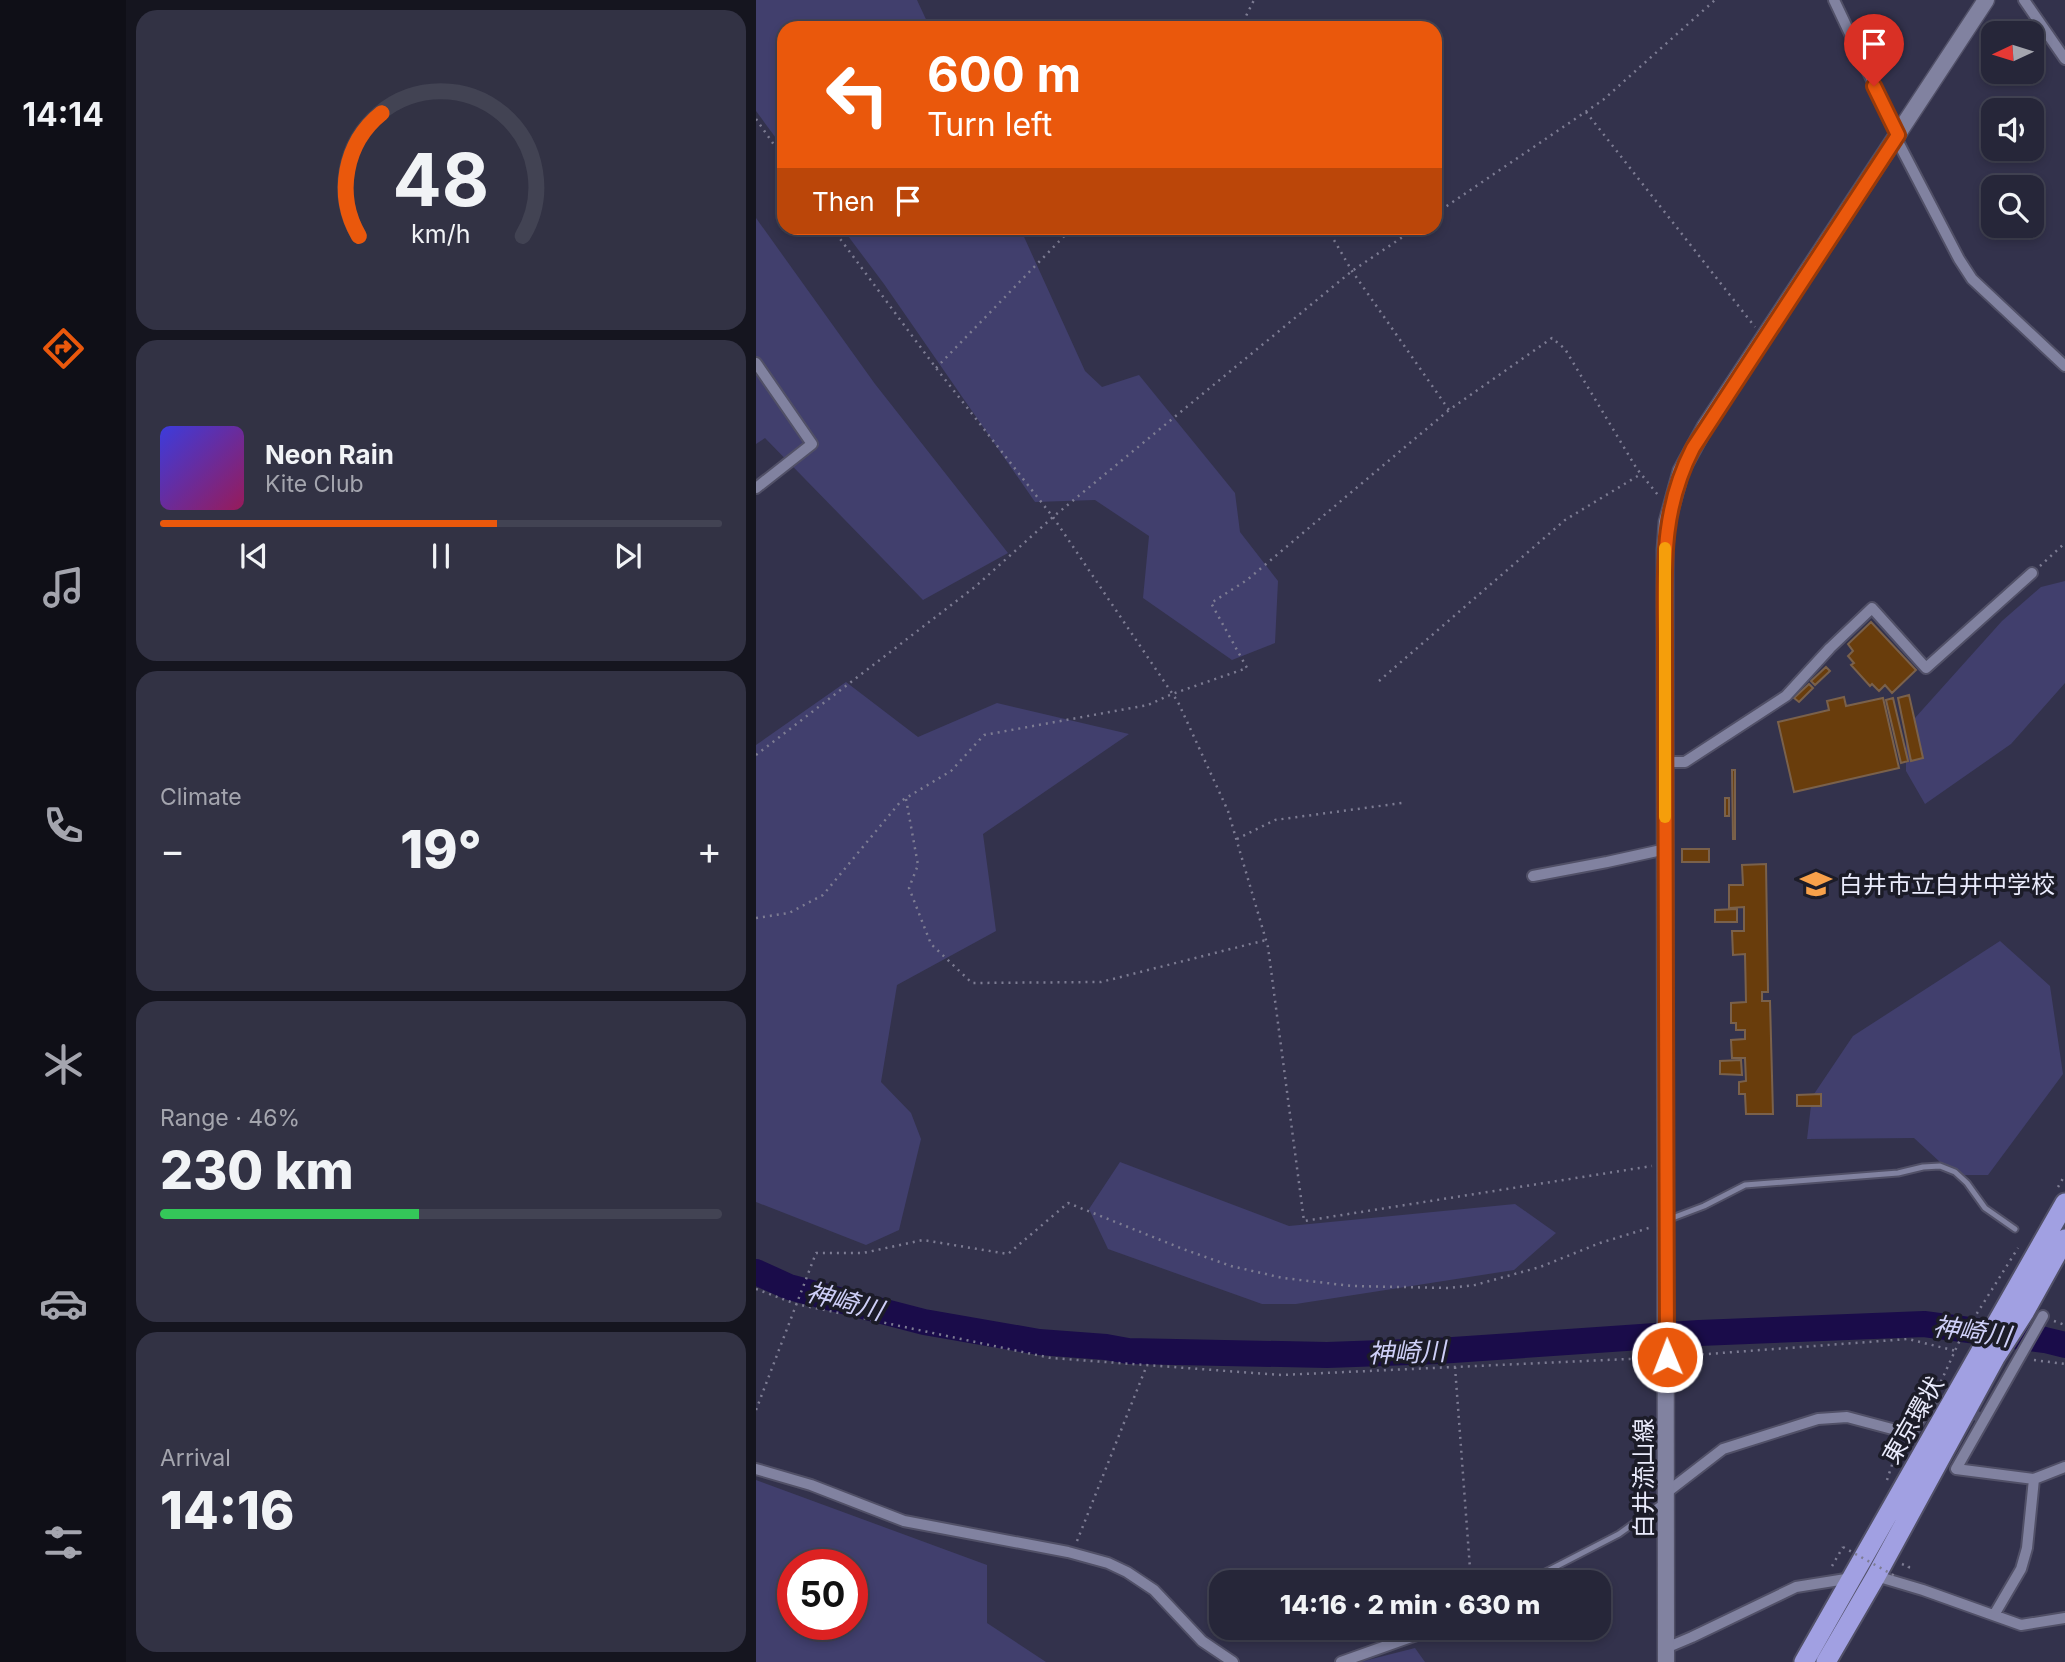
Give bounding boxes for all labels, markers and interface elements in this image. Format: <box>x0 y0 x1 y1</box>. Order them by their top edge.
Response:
pin <box>1844 14 1904 86</box>
north arrow <box>1981 21 2044 84</box>
map controls <box>1981 21 2044 238</box>
icon: arrive <box>1855 25 1893 63</box>
text: 600 m <box>927 45 1081 104</box>
icon: left <box>812 49 903 140</box>
text: 14:14 <box>22 95 104 134</box>
button: sound <box>1981 98 2044 161</box>
text: Turn left <box>927 105 1052 144</box>
text: 48 <box>393 136 489 225</box>
button: search <box>1981 175 2044 238</box>
icon: arrive <box>889 182 927 220</box>
text: Then <box>812 186 875 217</box>
text: km/h <box>411 219 471 249</box>
icon: directions <box>39 324 88 373</box>
text: Neon Rain <box>265 439 394 470</box>
text: Kite Club <box>265 470 364 498</box>
icon: previous <box>235 537 273 575</box>
icon: pause <box>422 537 460 575</box>
icon: next <box>609 537 647 575</box>
icon: music <box>39 563 88 612</box>
text: Climate <box>160 783 242 811</box>
icon: phone <box>39 801 88 850</box>
text: 19° <box>400 818 482 881</box>
text: − <box>160 827 185 873</box>
text: + <box>697 827 722 873</box>
school or university icon: 白井市立白井中学校 <box>1799 867 1833 901</box>
place label: 白井市立白井中学校 <box>1839 870 2055 899</box>
icon: climate <box>39 1040 88 1089</box>
text: Range · 46% <box>160 1104 300 1132</box>
text: 230 km <box>160 1139 354 1202</box>
water label: 神崎川 <box>803 1276 890 1327</box>
icon: car <box>39 1279 88 1328</box>
water label: 神崎川 <box>1931 1310 2016 1352</box>
position arrow <box>1630 1320 1704 1394</box>
water label: 神崎川 <box>1367 1335 1450 1369</box>
street label: 東京環状 <box>1876 1371 1950 1469</box>
street label: 白井流山線 <box>1629 1418 1658 1538</box>
text: Arrival <box>160 1444 231 1472</box>
text: 14:16 <box>160 1479 294 1542</box>
icon: filters <box>39 1518 88 1567</box>
speed limit sign: 50 <box>777 1549 868 1640</box>
text: 14:16 · 2 min · 630 m <box>1280 1589 1540 1620</box>

